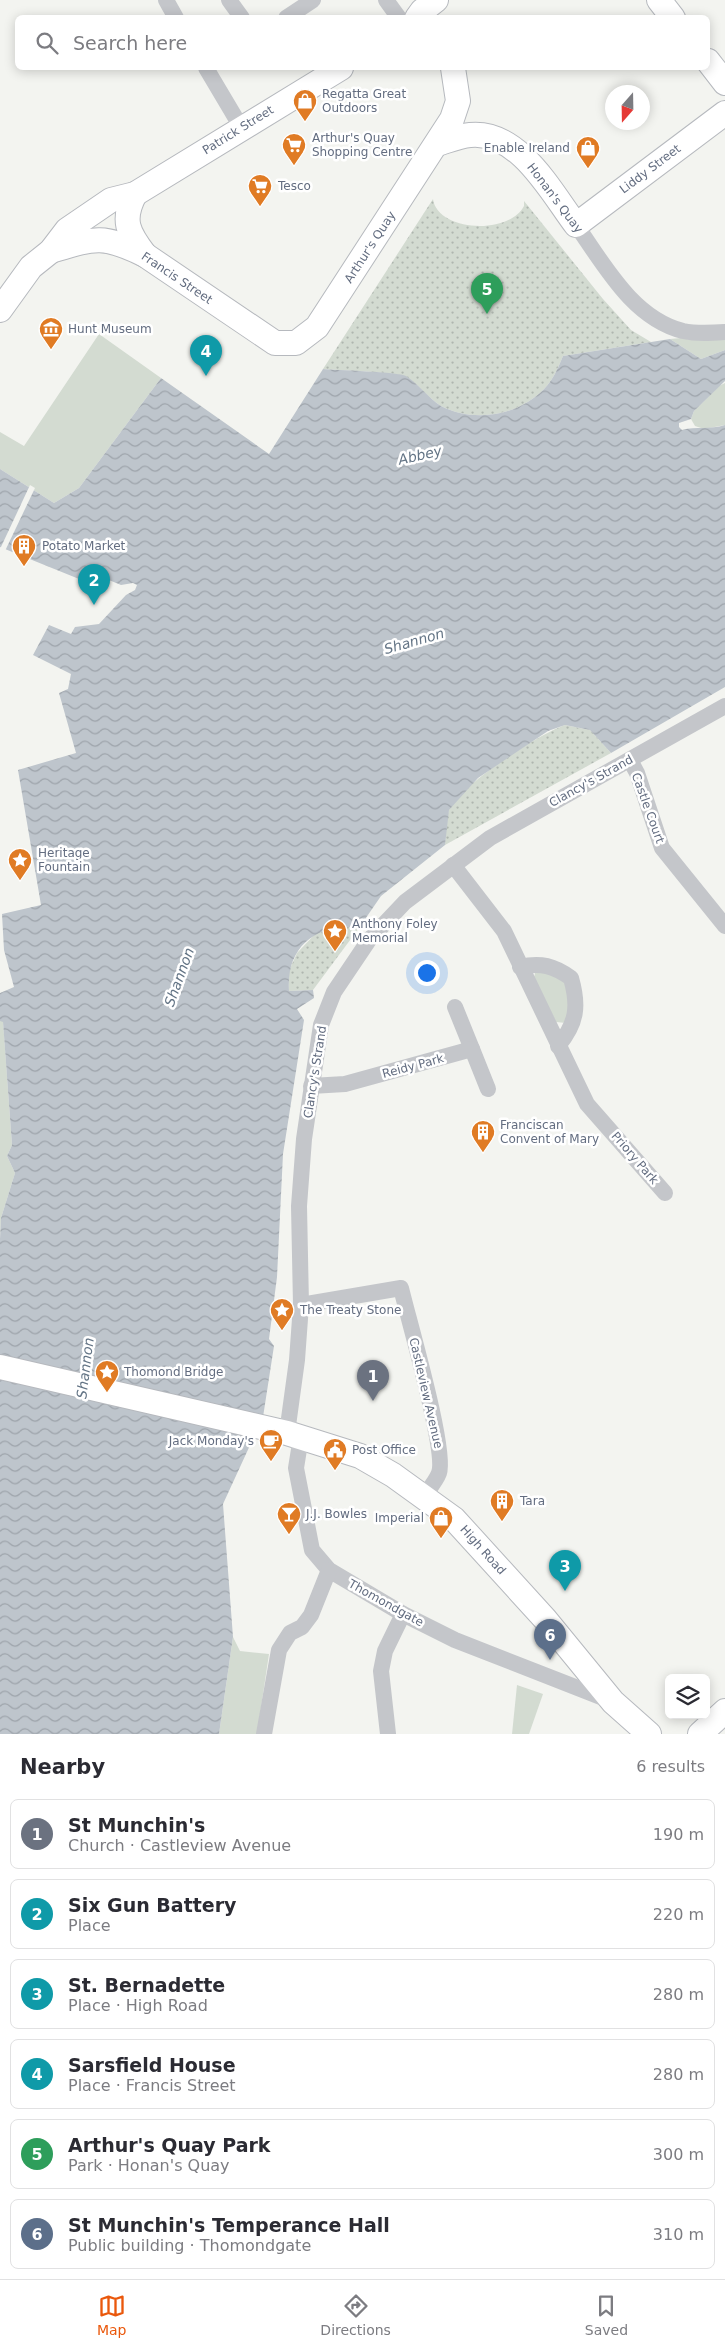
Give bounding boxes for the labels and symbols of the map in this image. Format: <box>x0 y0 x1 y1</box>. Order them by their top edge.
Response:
north arrow <box>605 85 650 130</box>
place label: Regatta Great Outdoors <box>322 87 406 115</box>
shop icon: Regatta Great Outdoors <box>292 88 318 122</box>
street label: Patrick Street <box>200 102 276 157</box>
place label: Arthur's Quay Shopping Centre <box>312 131 412 159</box>
supermarket icon: Arthur's Quay Shopping Centre <box>281 132 307 166</box>
shop icon: Enable Ireland <box>575 135 601 169</box>
place label: Enable Ireland <box>484 141 570 155</box>
street label: Liddy Street <box>617 141 683 196</box>
street label: Honan's Quay <box>524 160 586 236</box>
supermarket icon: Tesco <box>247 173 273 207</box>
place label: Tesco <box>277 179 311 193</box>
street label: Arthur's Quay <box>342 208 398 286</box>
street label: Francis Street <box>139 249 215 307</box>
pin: 5 <box>471 273 503 314</box>
museum icon: Hunt Museum <box>38 316 64 350</box>
place label: Hunt Museum <box>68 322 152 336</box>
pin: 4 <box>190 335 222 376</box>
water label: Abbey <box>396 442 444 468</box>
building icon: Potato Market <box>11 533 37 567</box>
place label: Potato Market <box>42 539 126 553</box>
pin: 2 <box>78 564 110 605</box>
water label: Shannon <box>382 625 446 657</box>
street label: Clancy's Strand <box>547 752 635 810</box>
street label: Castle Court <box>629 771 667 846</box>
place label: Heritage Fountain <box>38 846 90 874</box>
place icon: Heritage Fountain <box>7 847 33 881</box>
place label: Anthony Foley Memorial <box>352 917 438 945</box>
place icon: Anthony Foley Memorial <box>322 918 348 952</box>
water label: Shannon <box>161 945 197 1009</box>
your location <box>414 960 440 986</box>
street label: Clancy's Strand <box>301 1025 329 1119</box>
street label: Reidy Park <box>381 1051 445 1081</box>
place label: Franciscan Convent of Mary <box>500 1118 599 1146</box>
building icon: Franciscan Convent of Mary <box>470 1119 496 1153</box>
street label: Priory Park <box>609 1129 661 1187</box>
place icon: The Treaty Stone <box>269 1297 295 1331</box>
place label: The Treaty Stone <box>299 1303 401 1317</box>
water label: Shannon <box>73 1336 97 1400</box>
street label: Castleview Avenue <box>406 1336 446 1450</box>
place icon: Thomond Bridge <box>94 1359 120 1393</box>
pin: 1 <box>357 1360 389 1401</box>
place label: Thomond Bridge <box>123 1365 223 1379</box>
cafe icon: Jack Monday's <box>258 1428 284 1462</box>
place label: Jack Monday's <box>168 1434 254 1448</box>
public building icon: Post Office <box>322 1437 348 1471</box>
place label: Post Office <box>352 1443 416 1457</box>
building icon: Tara <box>489 1488 515 1522</box>
place label: Tara <box>519 1494 545 1508</box>
bar icon: J.J. Bowles <box>276 1501 302 1535</box>
shop icon: Imperial <box>428 1505 454 1539</box>
place label: J.J. Bowles <box>305 1507 367 1521</box>
place label: Imperial <box>375 1511 424 1525</box>
street label: High Road <box>457 1522 509 1578</box>
pin: 3 <box>549 1550 581 1591</box>
street label: Thomondgate <box>345 1576 426 1629</box>
pin: 6 <box>534 1619 566 1660</box>

